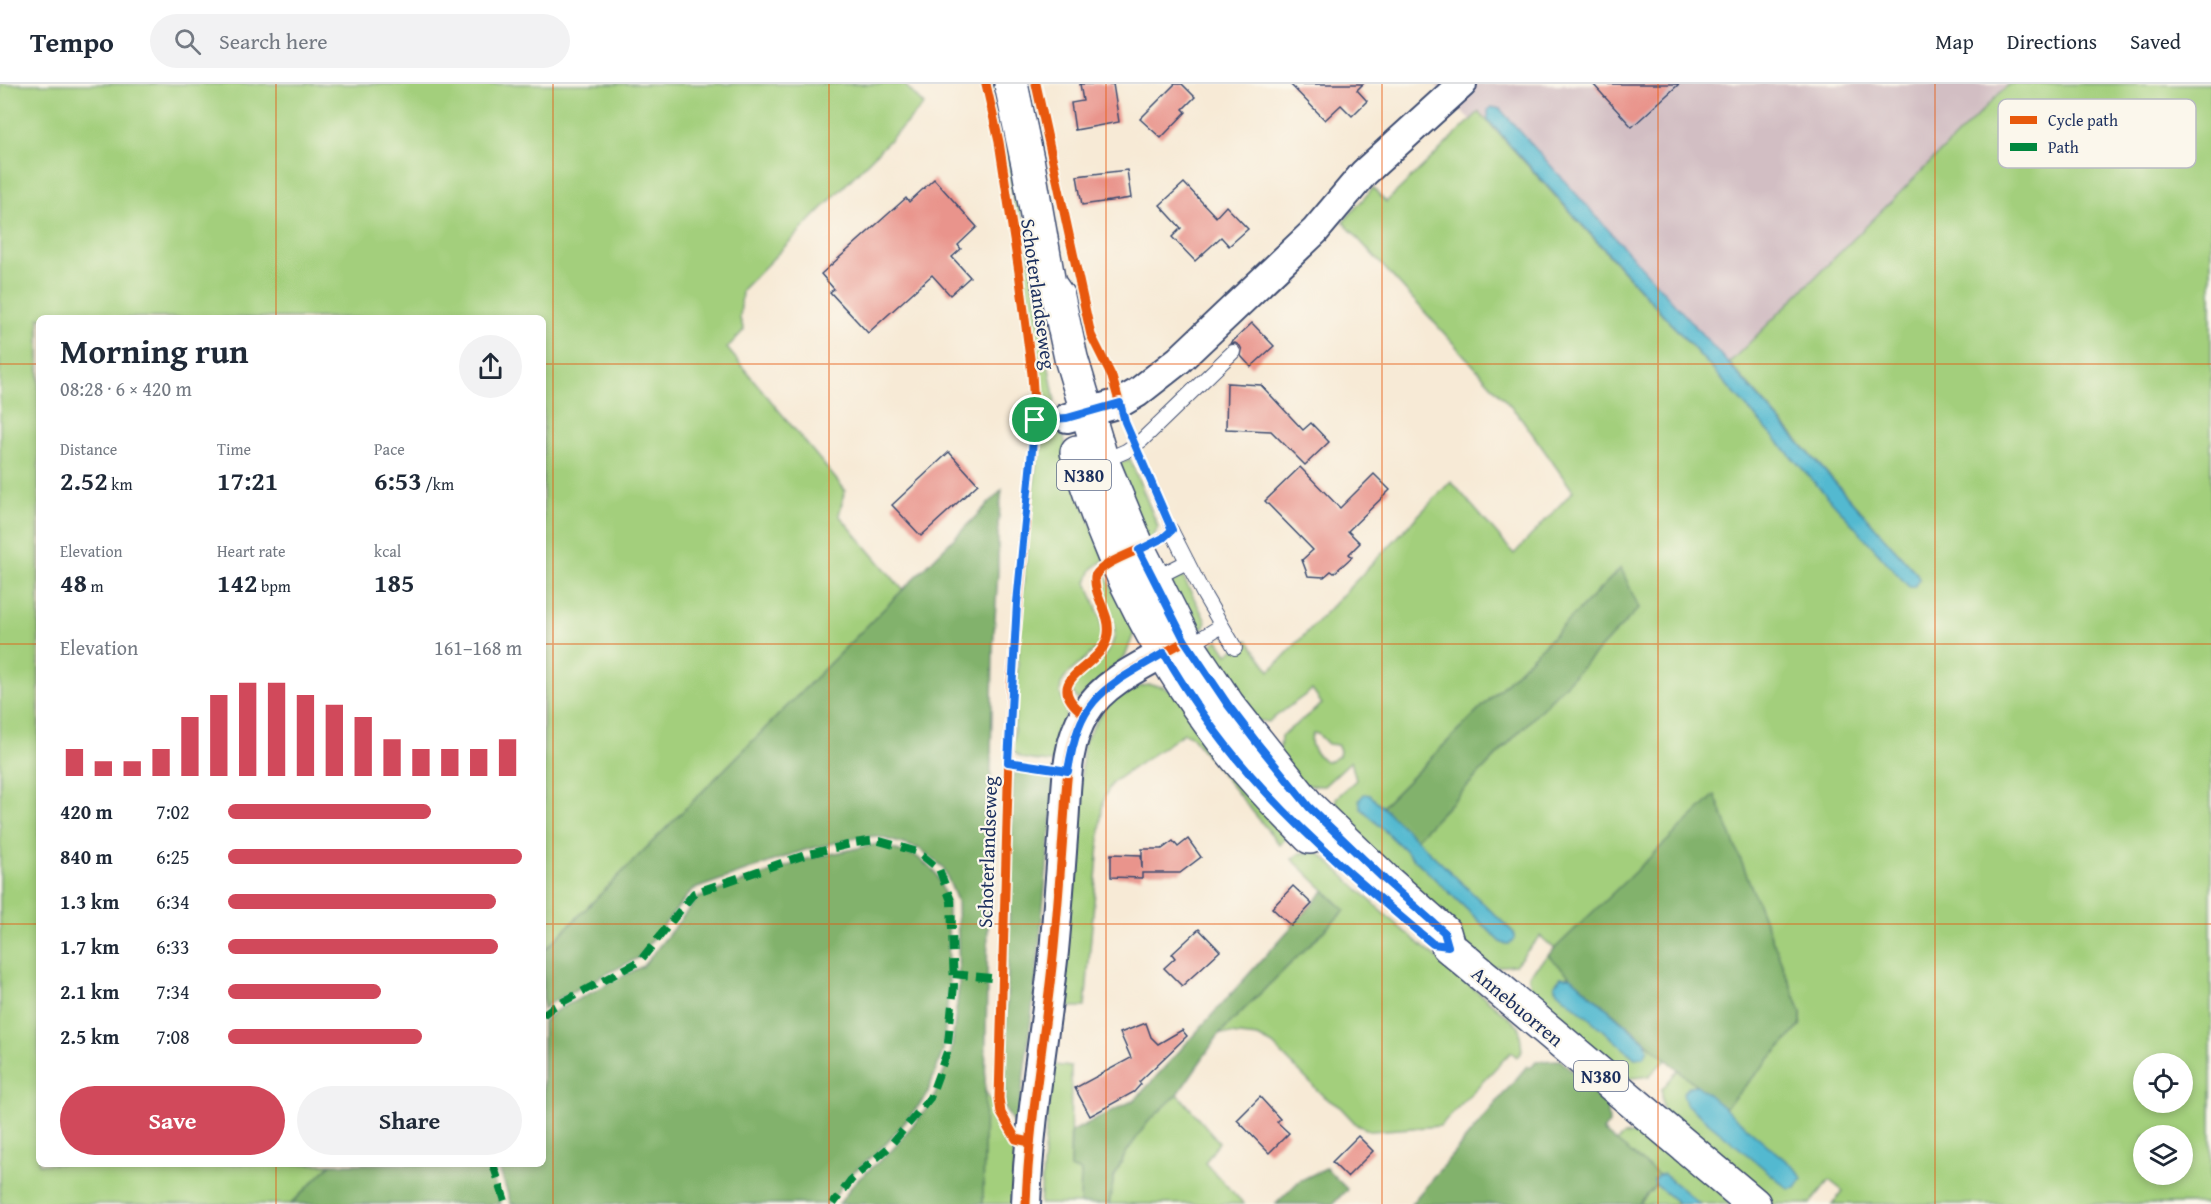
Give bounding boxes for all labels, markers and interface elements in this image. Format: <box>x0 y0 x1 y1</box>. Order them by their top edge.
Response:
search box <box>150 14 570 68</box>
text: Tempo <box>30 21 114 62</box>
icon: search <box>171 25 204 58</box>
text: Search here <box>219 25 328 57</box>
text: Map <box>1935 26 1974 57</box>
text: Directions <box>2007 26 2097 57</box>
text: Saved <box>2130 26 2181 57</box>
legend <box>1998 99 2196 168</box>
text: Cycle path <box>2048 108 2118 132</box>
text: Path <box>2048 135 2079 159</box>
street label: Schoterlandseweg <box>1014 217 1064 371</box>
text: Morning run <box>60 327 249 375</box>
button: share <box>459 335 522 398</box>
text: 08:28 · 6 × 420 m <box>60 374 192 403</box>
pin <box>1009 394 1060 445</box>
icon: arrive <box>1018 403 1051 436</box>
text: Distance <box>60 437 117 461</box>
text: Time <box>217 437 251 461</box>
text: Pace <box>374 437 405 461</box>
road number: N380 <box>1057 460 1111 490</box>
text: 2.52 <box>60 461 108 500</box>
text: 17:21 <box>217 461 278 500</box>
text: 6:53 <box>374 461 422 500</box>
text: km <box>108 472 132 496</box>
text: /km <box>422 472 454 496</box>
text: Elevation <box>60 539 123 563</box>
text: Heart rate <box>217 539 286 563</box>
text: kcal <box>374 539 401 563</box>
text: 48 <box>60 563 87 602</box>
text: 142 <box>217 563 257 602</box>
text: 185 <box>374 563 414 602</box>
text: m <box>87 574 104 598</box>
text: bpm <box>257 574 291 598</box>
text: Elevation <box>60 633 138 662</box>
text: 161–168 m <box>434 633 522 662</box>
street label: Schoterlandseweg <box>970 776 1004 928</box>
text: 420 m <box>60 797 113 826</box>
text: 7:02 <box>156 797 190 826</box>
text: 840 m <box>60 842 113 871</box>
text: 6:25 <box>156 842 190 871</box>
text: 1.3 km <box>60 887 119 916</box>
text: 6:34 <box>156 887 190 916</box>
text: 1.7 km <box>60 932 119 961</box>
text: 6:33 <box>156 932 190 961</box>
street label: Annebuorren <box>1466 959 1570 1053</box>
text: 2.1 km <box>60 977 119 1006</box>
text: 7:34 <box>156 977 190 1006</box>
text: 2.5 km <box>60 1022 119 1051</box>
text: 7:08 <box>156 1022 190 1051</box>
map controls <box>2133 1053 2193 1185</box>
button: locate <box>2133 1053 2193 1113</box>
road number: N380 <box>1574 1061 1628 1091</box>
button: Save <box>60 1086 285 1155</box>
button: Share <box>297 1086 522 1155</box>
button: layers <box>2133 1125 2193 1185</box>

